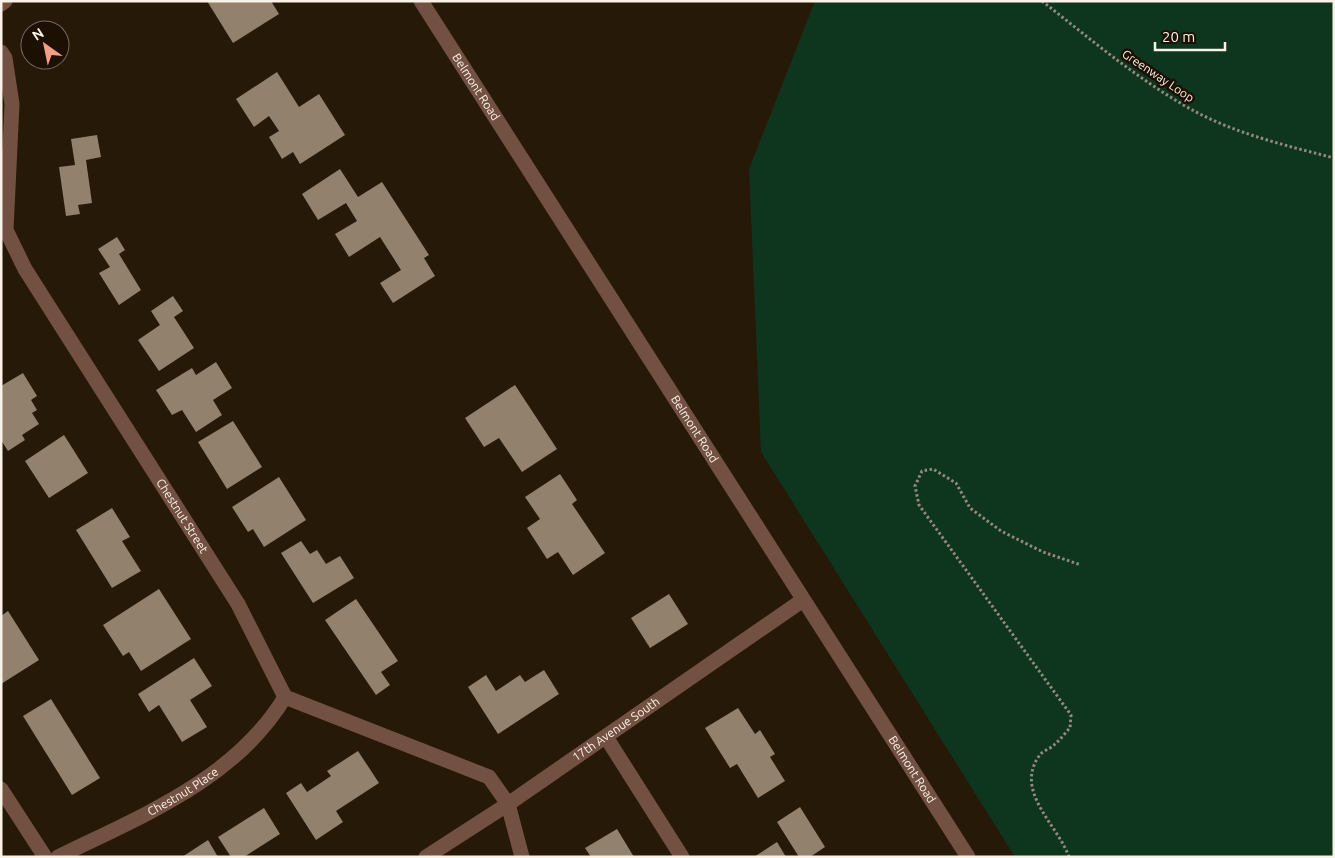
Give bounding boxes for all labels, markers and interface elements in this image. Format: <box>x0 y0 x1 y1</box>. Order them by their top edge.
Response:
north arrow <box>20 20 70 70</box>
scale bar <box>1155 20 1225 52</box>
text: N <box>29 25 47 44</box>
text: 20 m <box>1162 28 1195 45</box>
street label: Greenway Loop <box>1120 47 1197 104</box>
street label: Belmont Road <box>450 51 503 123</box>
street label: Belmont Road <box>669 393 721 465</box>
street label: Chestnut Street <box>154 476 211 556</box>
street label: 17th Avenue South <box>570 694 662 763</box>
street label: Belmont Road <box>886 733 939 805</box>
street label: Chestnut Place <box>145 765 221 818</box>

